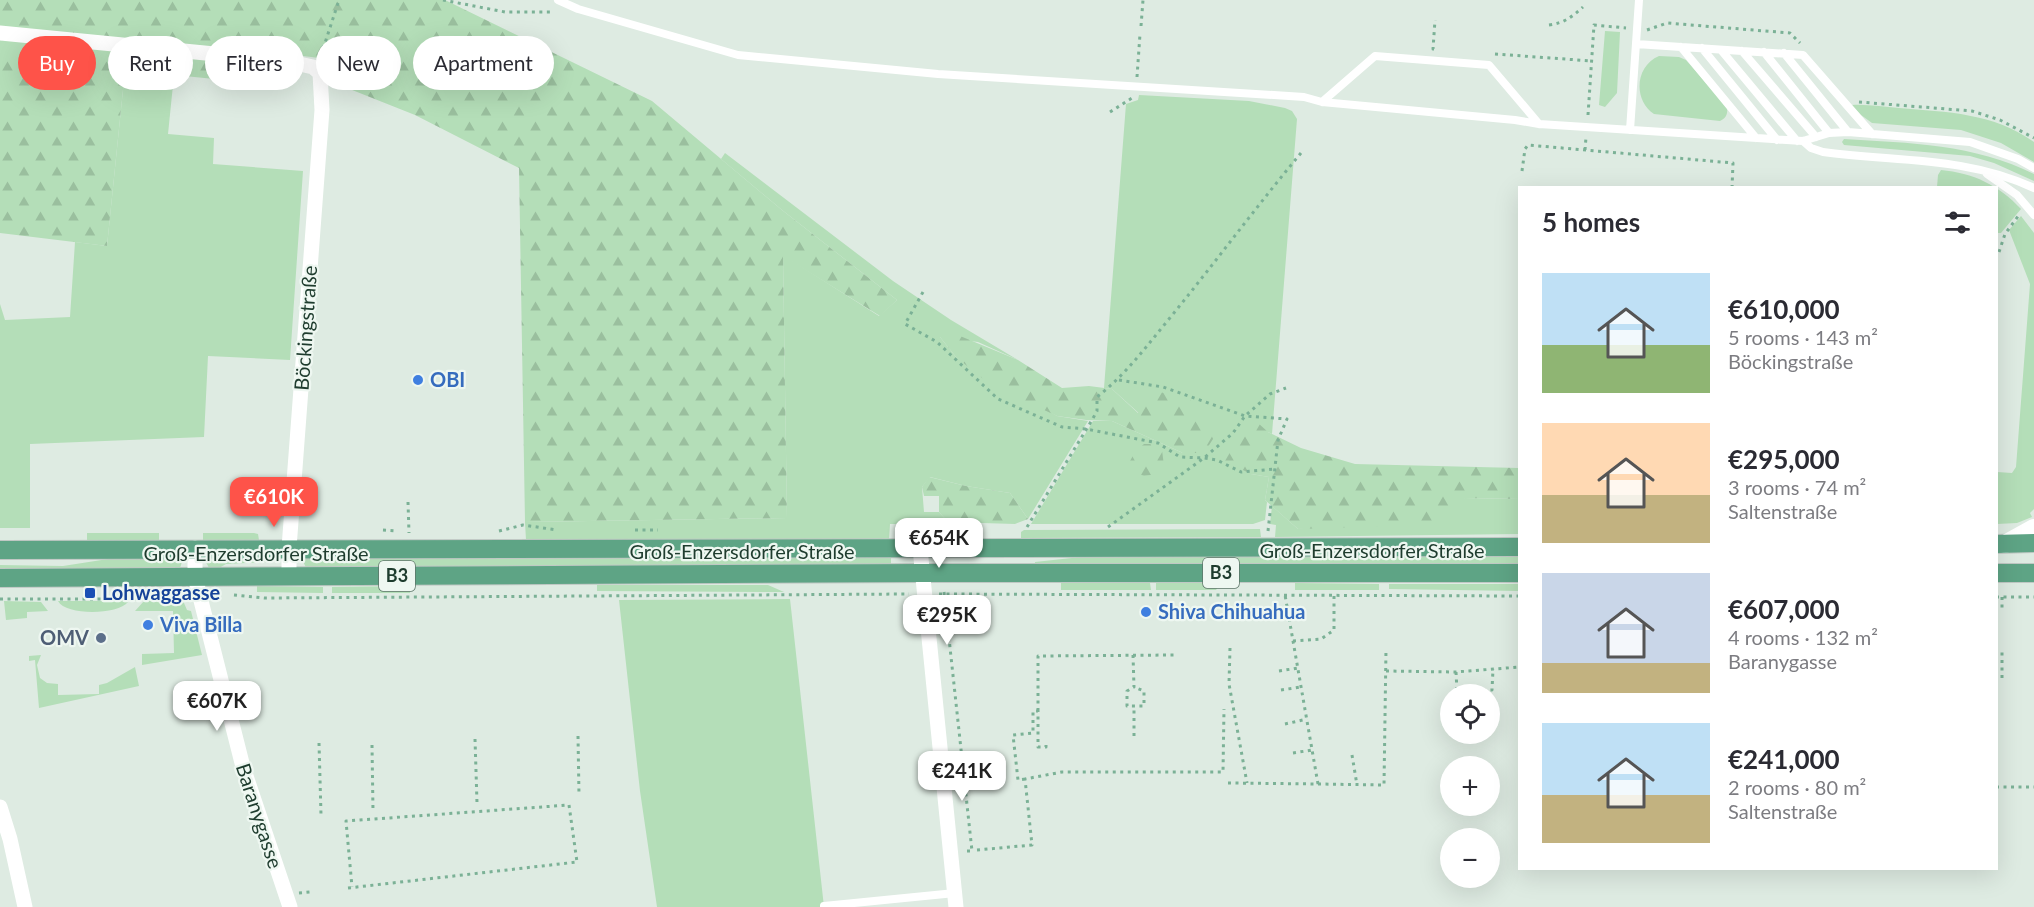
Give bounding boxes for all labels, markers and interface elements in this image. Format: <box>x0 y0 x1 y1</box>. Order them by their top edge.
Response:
chip: Buy <box>18 36 96 90</box>
chip: Rent <box>108 36 193 90</box>
chip: Filters <box>205 36 304 90</box>
chip: New <box>316 36 401 90</box>
chip: Apartment <box>413 36 554 90</box>
text: 5 homes <box>1542 206 1640 238</box>
icon: filters <box>1941 206 1974 239</box>
street label: Böckingstraße <box>289 265 321 391</box>
text: €610,000 <box>1728 293 1840 325</box>
icon: home <box>1590 297 1662 369</box>
text: 5 rooms · 143 m² <box>1728 325 1878 349</box>
text: Böckingstraße <box>1728 349 1853 373</box>
place label: OBI <box>430 367 465 391</box>
marker: OBI <box>411 373 425 387</box>
text: €295,000 <box>1728 443 1840 475</box>
icon: home <box>1590 447 1662 519</box>
text: 3 rooms · 74 m² <box>1728 475 1866 499</box>
pin: €610K <box>232 477 316 528</box>
text: €610K <box>244 484 304 508</box>
text: Saltenstraße <box>1728 499 1837 523</box>
pin: €654K <box>897 518 981 569</box>
text: €654K <box>909 525 969 549</box>
street label: Groß-Enzersdorfer Straße <box>1259 538 1485 562</box>
street label: Groß-Enzersdorfer Straße <box>629 539 855 563</box>
street label: Groß-Enzersdorfer Straße <box>143 541 369 565</box>
road number: B3 <box>1203 558 1239 588</box>
road number: B3 <box>379 561 415 591</box>
place label: Lohwaggasse <box>102 580 220 604</box>
marker: Lohwaggasse <box>83 586 97 600</box>
text: €607,000 <box>1728 593 1840 625</box>
pin: €295K <box>905 595 989 646</box>
icon: home <box>1590 597 1662 669</box>
place label: Shiva Chihuahua <box>1158 599 1306 623</box>
text: €295K <box>917 602 977 626</box>
marker: Shiva Chihuahua <box>1139 605 1153 619</box>
place label: Viva Billa <box>159 612 242 636</box>
marker: Viva Billa <box>141 618 155 632</box>
place label: OMV <box>40 625 89 649</box>
text: 4 rooms · 132 m² <box>1728 625 1878 649</box>
marker: OMV <box>94 631 108 645</box>
text: Baranygasse <box>1728 649 1837 673</box>
pin: €607K <box>175 681 259 732</box>
map controls <box>1440 684 1500 888</box>
button: locate <box>1440 684 1500 744</box>
text: €607K <box>187 688 247 712</box>
text: €241,000 <box>1728 743 1840 775</box>
icon: home <box>1590 747 1662 819</box>
pin: €241K <box>920 751 1004 802</box>
button: + <box>1440 756 1500 816</box>
text: €241K <box>932 758 992 782</box>
street label: Baranygasse <box>232 760 288 871</box>
text: 2 rooms · 80 m² <box>1728 775 1866 799</box>
text: Saltenstraße <box>1728 799 1837 823</box>
button: − <box>1440 828 1500 888</box>

